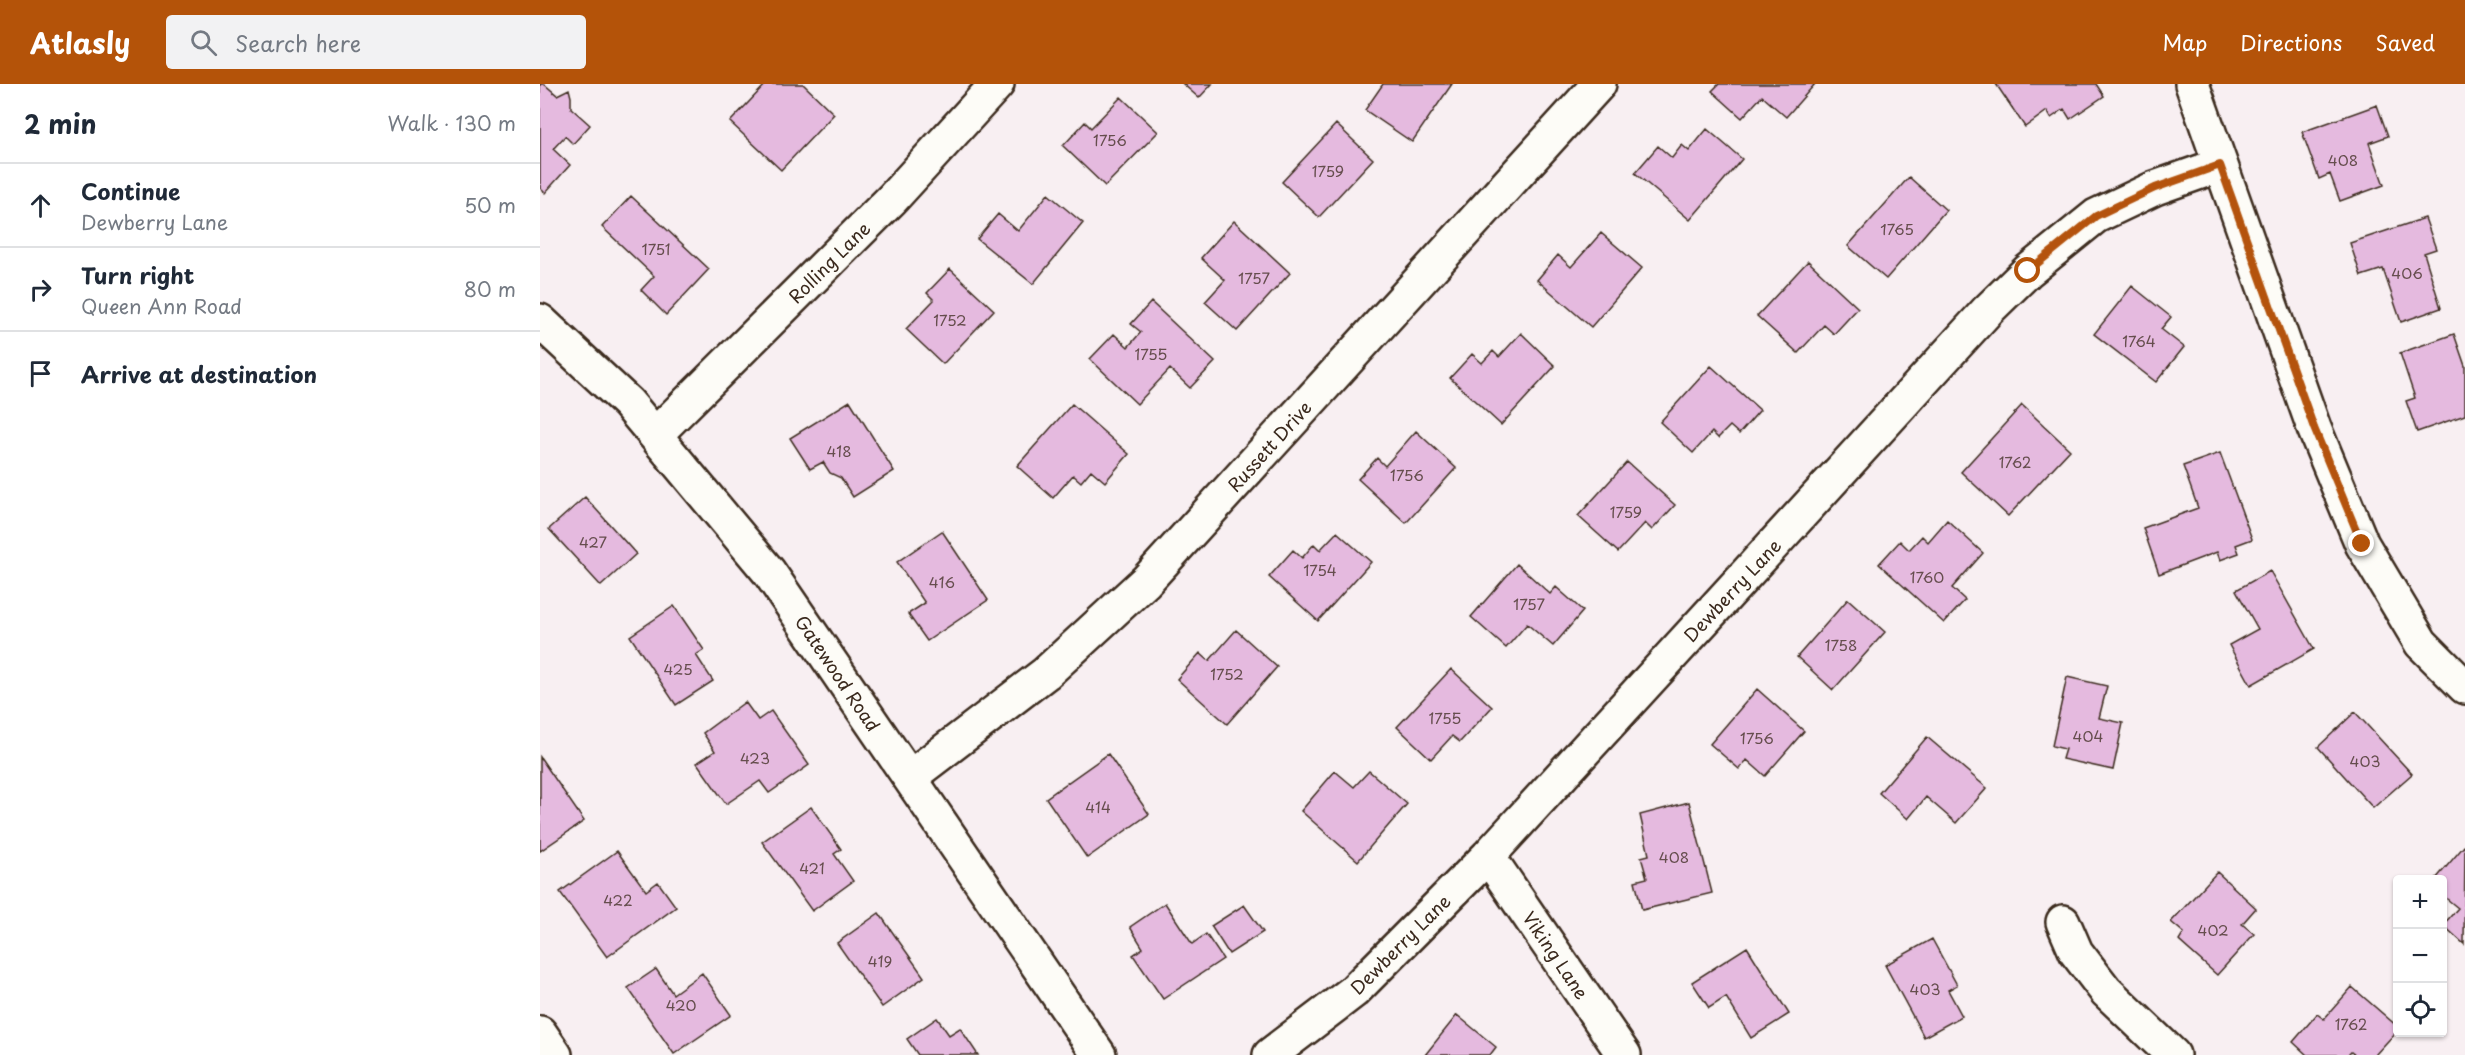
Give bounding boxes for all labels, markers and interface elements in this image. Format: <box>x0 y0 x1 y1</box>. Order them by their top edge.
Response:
search box <box>166 15 586 69</box>
text: Atlasly <box>30 21 130 64</box>
icon: search <box>187 26 220 59</box>
text: Search here <box>235 26 361 59</box>
text: Map <box>2162 26 2207 58</box>
text: Directions <box>2240 26 2342 58</box>
text: Saved <box>2375 26 2435 58</box>
text: 2 min <box>24 104 97 143</box>
text: Walk · 130 m <box>388 108 516 138</box>
house number: 1756 <box>1093 128 1127 151</box>
house number: 408 <box>2328 148 2358 171</box>
house number: 1759 <box>1312 159 1344 182</box>
text: Continue <box>81 174 180 207</box>
icon: ahead <box>24 189 57 222</box>
text: 50 m <box>464 190 516 220</box>
text: Dewberry Lane <box>81 207 228 237</box>
street label: Rolling Lane <box>782 215 876 309</box>
house number: 1765 <box>1880 217 1914 240</box>
house number: 1751 <box>642 237 670 260</box>
route start <box>2014 257 2040 283</box>
text: Turn right <box>81 258 194 291</box>
house number: 406 <box>2391 261 2423 284</box>
house number: 1757 <box>1238 266 1270 289</box>
icon: right <box>24 273 57 306</box>
text: 80 m <box>464 274 516 304</box>
text: Queen Ann Road <box>81 291 242 321</box>
house number: 1752 <box>933 308 967 331</box>
house number: 1764 <box>2122 329 2156 352</box>
house number: 1755 <box>1135 342 1167 365</box>
icon: arrive <box>24 357 57 390</box>
text: Arrive at destination <box>81 357 317 390</box>
street label: Russett Drive <box>1221 394 1317 498</box>
house number: 418 <box>826 439 852 462</box>
house number: 1762 <box>1999 450 2031 473</box>
house number: 1756 <box>1390 463 1424 486</box>
house number: 1759 <box>1610 500 1642 523</box>
house number: 427 <box>579 530 608 553</box>
route end <box>2348 530 2374 556</box>
street label: Dewberry Lane <box>1677 532 1787 648</box>
house number: 1754 <box>1303 558 1337 581</box>
house number: 1760 <box>1910 565 1944 588</box>
house number: 416 <box>929 570 955 593</box>
house number: 1757 <box>1513 592 1545 615</box>
street label: Gatewood Road <box>789 610 887 736</box>
house number: 1758 <box>1825 633 1857 656</box>
house number: 425 <box>663 657 693 680</box>
house number: 1752 <box>1210 662 1244 685</box>
house number: 1755 <box>1429 706 1461 729</box>
house number: 404 <box>2073 724 2103 747</box>
house number: 1756 <box>1740 726 1774 749</box>
house number: 423 <box>740 746 770 769</box>
house number: 403 <box>2350 749 2380 772</box>
house number: 414 <box>1085 795 1111 818</box>
house number: 408 <box>1659 845 1689 868</box>
house number: 421 <box>799 856 825 879</box>
map controls <box>2393 875 2447 1037</box>
button: + <box>2393 875 2447 929</box>
house number: 422 <box>603 888 633 911</box>
street label: Dewberry Lane <box>1344 888 1456 1000</box>
street label: Viking Lane <box>1516 905 1596 1005</box>
house number: 402 <box>2197 918 2229 941</box>
button: − <box>2393 929 2447 983</box>
house number: 419 <box>868 949 892 972</box>
house number: 403 <box>1910 977 1940 1000</box>
button: locate <box>2393 983 2447 1037</box>
house number: 420 <box>666 993 696 1016</box>
house number: 1762 <box>2335 1012 2367 1035</box>

